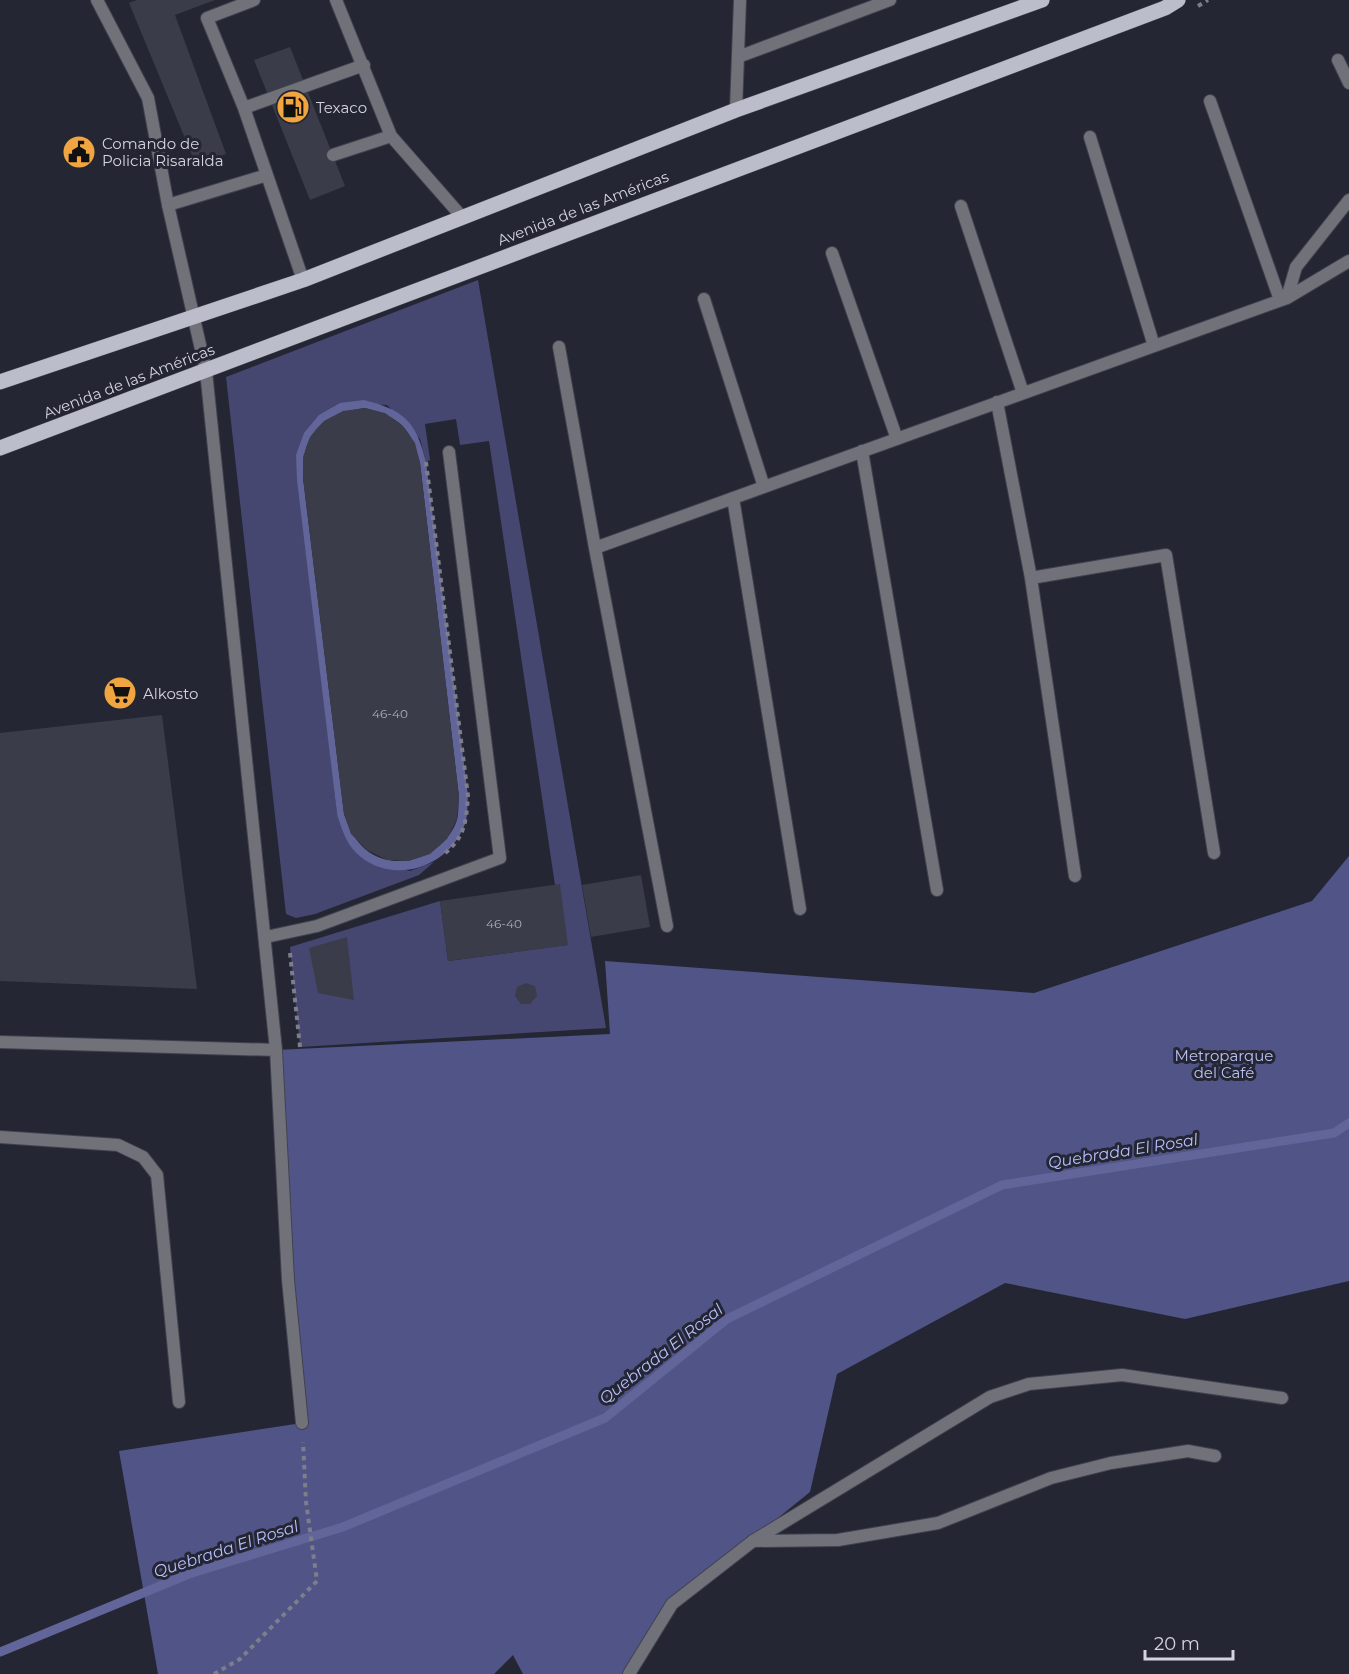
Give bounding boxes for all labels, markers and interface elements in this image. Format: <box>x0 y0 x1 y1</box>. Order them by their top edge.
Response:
fuel station icon: Texaco <box>275 89 311 125</box>
place label: Texaco <box>316 98 367 117</box>
public building icon: Comando de Policia Risaralda <box>61 134 97 170</box>
place label: Comando de Policia Risaralda <box>102 134 224 170</box>
street label: Avenida de las Américas <box>495 167 671 249</box>
street label: Avenida de las Américas <box>41 340 217 422</box>
supermarket icon: Alkosto <box>102 675 138 711</box>
place label: Alkosto <box>143 684 198 703</box>
house number: 46-40 <box>372 706 408 721</box>
house number: 46-40 <box>486 916 522 931</box>
park label: Metroparque del Café <box>1175 1046 1273 1082</box>
water label: Quebrada El Rosal <box>1047 1130 1200 1172</box>
water label: Quebrada El Rosal <box>595 1299 727 1408</box>
water label: Quebrada El Rosal <box>151 1516 302 1581</box>
scale bar <box>1145 1623 1234 1661</box>
text: 20 m <box>1154 1633 1200 1655</box>

